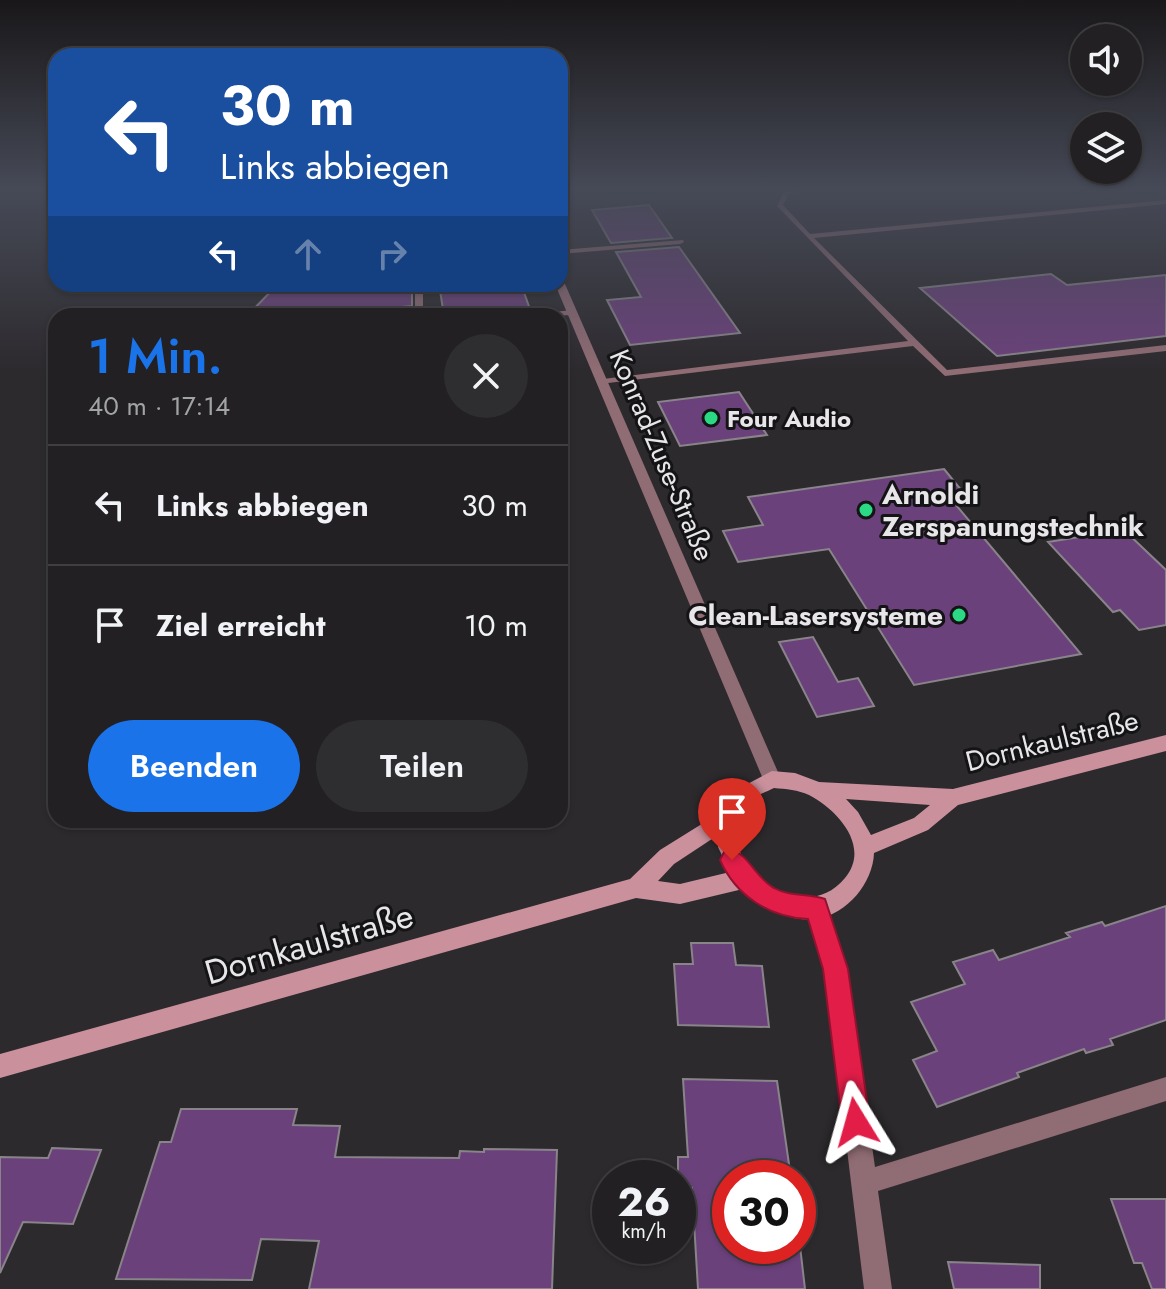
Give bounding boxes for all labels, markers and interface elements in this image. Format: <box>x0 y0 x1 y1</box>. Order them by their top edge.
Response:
map controls <box>1070 24 1142 184</box>
button: sound <box>1070 24 1142 96</box>
text: 30 m <box>220 65 355 146</box>
icon: left <box>88 80 192 184</box>
button: layers <box>1070 112 1142 184</box>
text: Links abbiegen <box>220 140 450 192</box>
icon: left <box>202 232 246 276</box>
icon: ahead <box>286 232 330 276</box>
icon: right <box>370 232 414 276</box>
text: 1 Min. <box>88 322 223 391</box>
button: close <box>444 334 528 418</box>
street label: Konrad-Zuse-Straße <box>599 343 725 567</box>
text: 40 m · 17:14 <box>88 387 230 425</box>
place label: Four Audio <box>727 401 851 436</box>
marker: Four Audio <box>702 409 720 427</box>
place label: Arnoldi Zerspanungstechnik <box>881 474 1144 547</box>
icon: left <box>88 483 132 527</box>
text: Links abbiegen <box>156 484 369 527</box>
text: 30 m <box>461 484 528 527</box>
marker: Arnoldi Zerspanungstechnik <box>857 501 875 519</box>
place label: Clean-Lasersysteme <box>688 595 943 636</box>
icon: arrive <box>88 603 132 647</box>
text: Ziel erreicht <box>156 604 325 647</box>
text: 10 m <box>464 604 528 647</box>
marker: Clean-Lasersysteme <box>950 606 968 624</box>
street label: Dornkaulstraße <box>961 700 1143 782</box>
button: Beenden <box>88 720 300 812</box>
button: Teilen <box>316 720 528 812</box>
pin <box>698 778 766 860</box>
icon: arrive <box>710 790 754 834</box>
street label: Dornkaulstraße <box>199 891 419 997</box>
position arrow <box>814 1080 898 1164</box>
speed limit sign: 30 <box>712 1160 816 1264</box>
text: 26 <box>618 1173 671 1231</box>
text: km/h <box>621 1217 667 1246</box>

